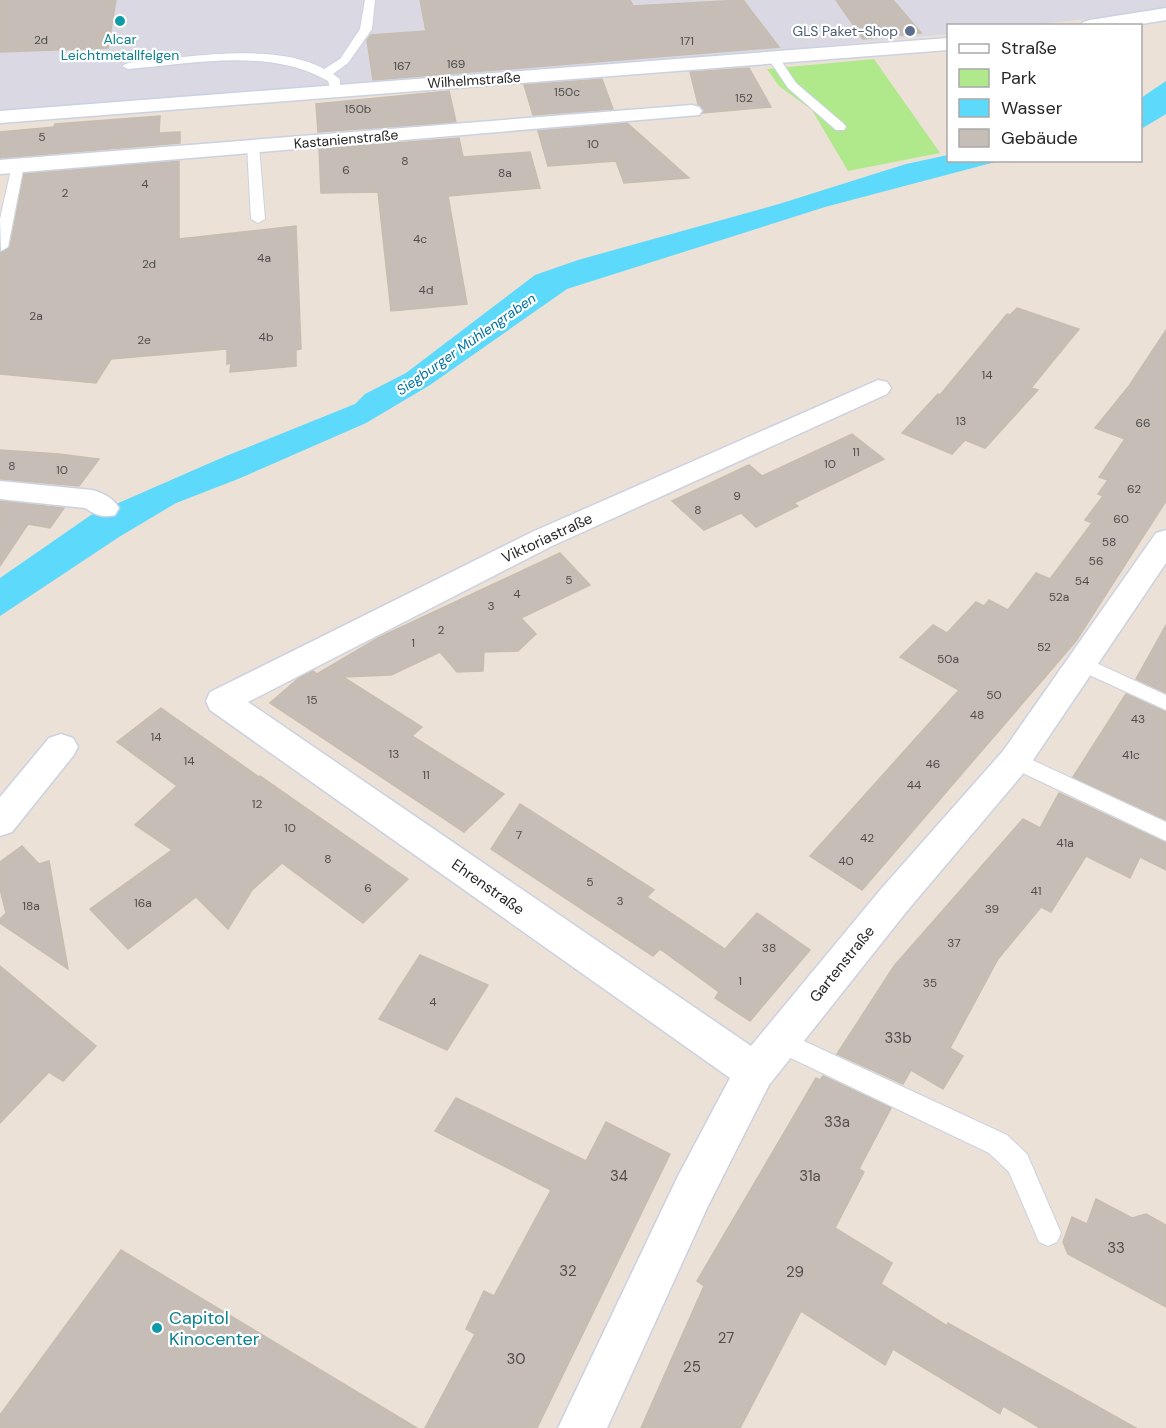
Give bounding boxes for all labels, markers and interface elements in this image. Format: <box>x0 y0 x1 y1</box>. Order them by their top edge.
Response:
marker: Alcar Leichtmetallfelgen <box>113 14 127 28</box>
place label: GLS Paket-Shop <box>793 22 898 40</box>
marker: GLS Paket-Shop <box>903 24 917 38</box>
legend <box>947 24 1142 162</box>
place label: Alcar Leichtmetallfelgen <box>61 30 179 64</box>
house number: 2d <box>34 32 48 48</box>
house number: 171 <box>680 33 694 49</box>
text: Straße <box>1001 36 1057 60</box>
house number: 169 <box>447 56 465 72</box>
house number: 167 <box>393 58 411 74</box>
text: Park <box>1001 66 1037 90</box>
street label: Wilhelmstraße <box>427 68 521 92</box>
house number: 150c <box>554 84 580 100</box>
house number: 152 <box>735 90 753 106</box>
text: Wasser <box>1001 96 1063 120</box>
house number: 150b <box>345 101 371 117</box>
street label: Kastanienstraße <box>293 125 399 153</box>
text: Gebäude <box>1001 126 1078 150</box>
house number: 5 <box>38 129 46 145</box>
house number: 10 <box>587 136 599 152</box>
house number: 8 <box>401 153 409 169</box>
house number: 6 <box>342 162 350 178</box>
house number: 8a <box>498 165 512 181</box>
house number: 4 <box>141 176 149 192</box>
house number: 2 <box>62 185 69 201</box>
house number: 4c <box>413 231 427 247</box>
house number: 4a <box>257 250 271 266</box>
house number: 2d <box>142 256 156 272</box>
house number: 4d <box>419 282 433 298</box>
water label: Siegburger Mühlengraben <box>393 289 539 399</box>
house number: 2a <box>29 308 43 324</box>
house number: 4b <box>259 329 273 345</box>
house number: 2e <box>137 332 151 348</box>
house number: 14 <box>981 367 993 383</box>
house number: 13 <box>956 413 966 429</box>
house number: 66 <box>1135 415 1151 431</box>
house number: 11 <box>852 444 860 460</box>
house number: 10 <box>824 456 836 472</box>
house number: 8 <box>8 458 16 474</box>
house number: 10 <box>56 462 68 478</box>
house number: 62 <box>1127 481 1141 497</box>
house number: 9 <box>733 488 741 504</box>
house number: 8 <box>694 502 702 518</box>
street label: Viktoriastraße <box>498 508 596 568</box>
house number: 60 <box>1113 511 1129 527</box>
house number: 58 <box>1102 534 1116 550</box>
house number: 56 <box>1089 553 1103 569</box>
house number: 5 <box>565 572 573 588</box>
house number: 54 <box>1075 573 1089 589</box>
house number: 4 <box>513 586 521 602</box>
house number: 52a <box>1049 589 1069 605</box>
house number: 3 <box>487 598 495 614</box>
house number: 2 <box>438 622 445 638</box>
house number: 1 <box>411 635 415 651</box>
house number: 52 <box>1037 639 1051 655</box>
house number: 50a <box>937 651 959 667</box>
house number: 50 <box>986 687 1002 703</box>
house number: 15 <box>306 692 318 708</box>
house number: 48 <box>970 707 984 723</box>
house number: 43 <box>1131 711 1145 727</box>
house number: 14 <box>150 729 162 745</box>
house number: 13 <box>389 746 399 762</box>
house number: 41c <box>1122 747 1140 763</box>
house number: 14 <box>183 753 195 769</box>
house number: 46 <box>926 756 940 772</box>
house number: 11 <box>422 767 430 783</box>
house number: 44 <box>907 777 921 793</box>
house number: 12 <box>252 796 262 812</box>
house number: 10 <box>284 820 296 836</box>
house number: 7 <box>516 827 522 843</box>
house number: 42 <box>860 830 874 846</box>
house number: 41a <box>1056 835 1074 851</box>
house number: 8 <box>324 851 332 867</box>
house number: 40 <box>838 853 854 869</box>
street label: Ehrenstraße <box>448 855 528 919</box>
house number: 5 <box>586 874 594 890</box>
house number: 6 <box>364 880 372 896</box>
house number: 41 <box>1030 883 1042 899</box>
house number: 3 <box>616 893 624 909</box>
house number: 16a <box>134 895 152 911</box>
house number: 18a <box>22 898 40 914</box>
house number: 39 <box>985 901 999 917</box>
street label: Gartenstraße <box>805 922 879 1006</box>
house number: 37 <box>947 935 961 951</box>
house number: 38 <box>762 940 776 956</box>
house number: 1 <box>738 973 742 989</box>
house number: 35 <box>923 975 937 991</box>
house number: 4 <box>429 994 437 1010</box>
house number: 33b <box>884 1028 912 1048</box>
house number: 33a <box>824 1112 850 1132</box>
house number: 34 <box>610 1166 628 1186</box>
house number: 31a <box>799 1166 821 1186</box>
house number: 33 <box>1107 1238 1125 1258</box>
house number: 32 <box>559 1261 577 1281</box>
house number: 29 <box>786 1262 804 1282</box>
place label: Capitol Kinocenter <box>169 1306 260 1351</box>
marker: Capitol Kinocenter <box>150 1321 164 1335</box>
house number: 27 <box>718 1328 734 1348</box>
house number: 30 <box>506 1349 526 1369</box>
house number: 25 <box>683 1357 701 1377</box>

